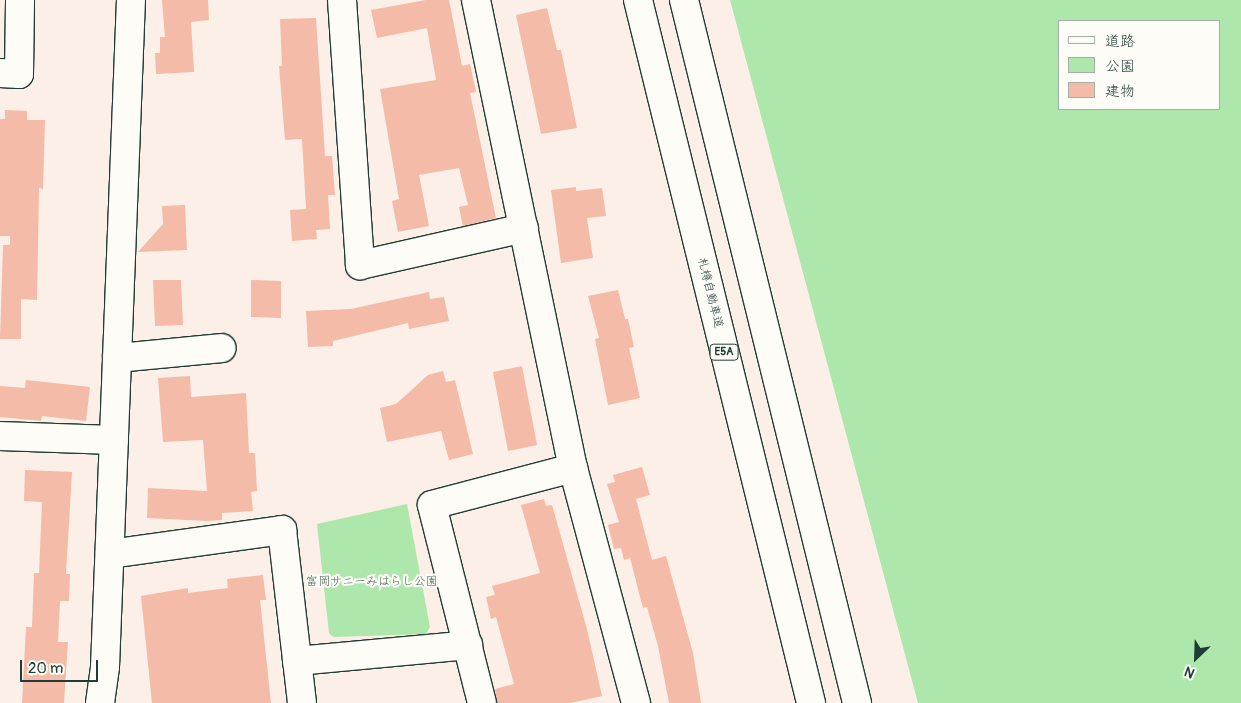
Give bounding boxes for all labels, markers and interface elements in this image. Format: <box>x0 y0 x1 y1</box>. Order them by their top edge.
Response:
legend <box>1058 20 1221 110</box>
text: 道路 <box>1105 32 1135 51</box>
text: 公園 <box>1105 57 1135 76</box>
text: 建物 <box>1105 82 1135 101</box>
street label: 札樽自動車道 <box>694 256 726 330</box>
road number: E5A <box>709 344 739 361</box>
park label: 富岡サニーみはらし公園 <box>306 575 438 589</box>
north arrow <box>1171 633 1221 683</box>
scale bar <box>22 650 100 682</box>
text: 20 m <box>28 659 63 678</box>
text: N <box>1182 662 1197 682</box>

